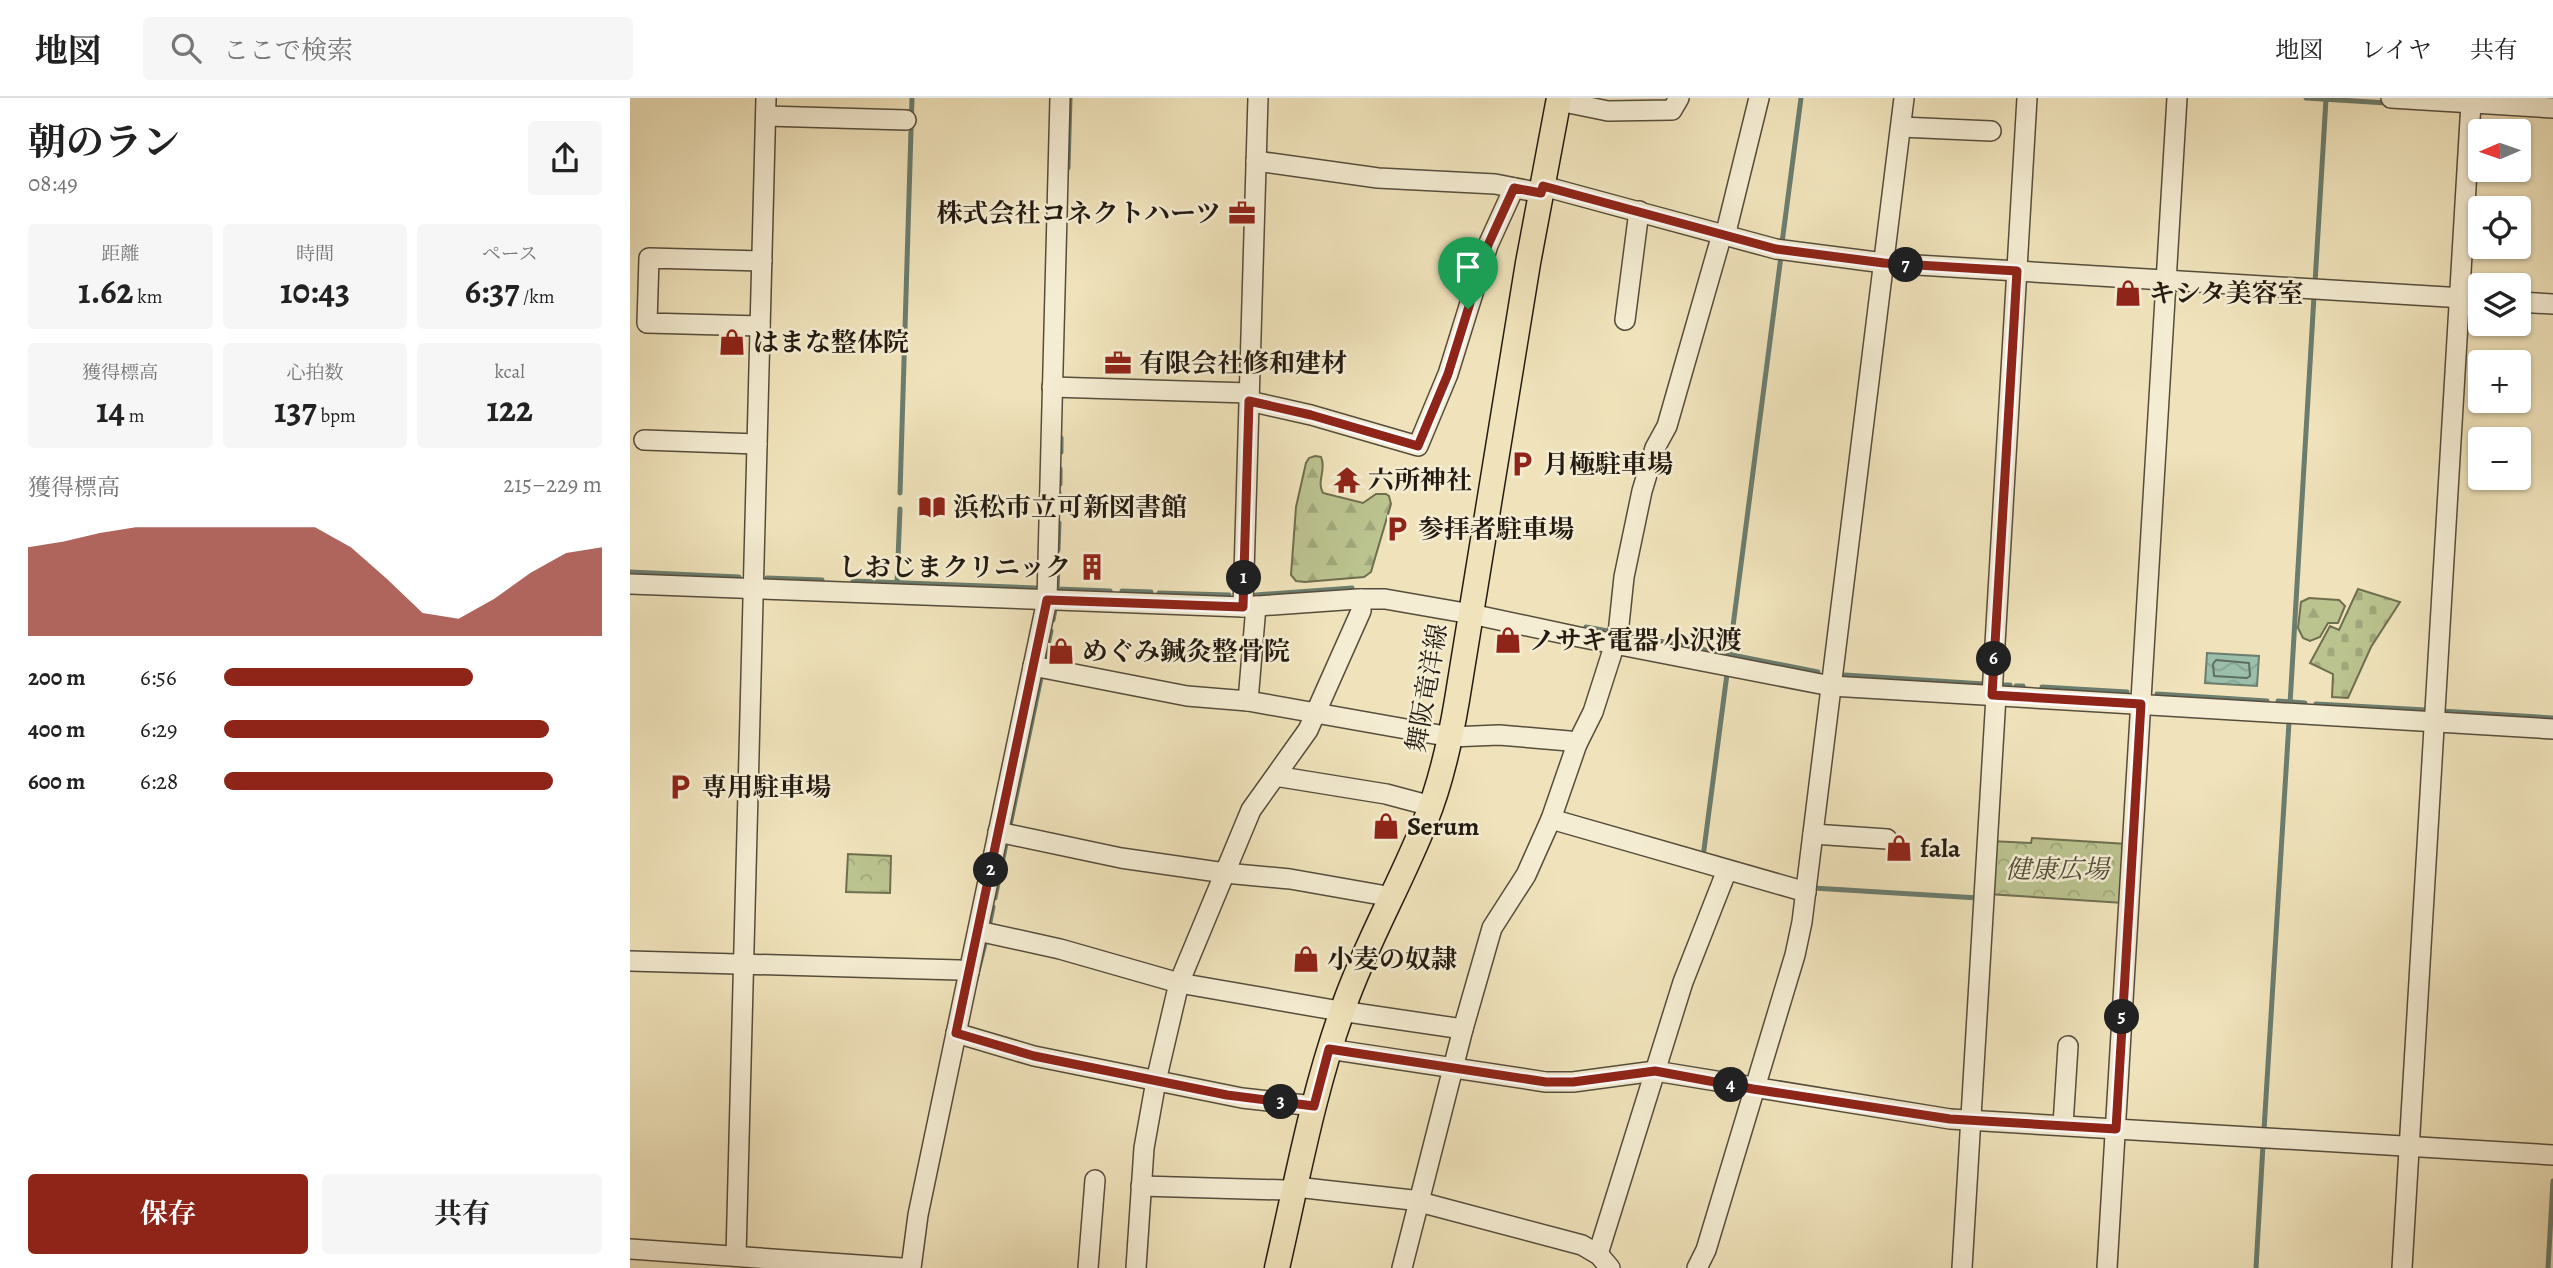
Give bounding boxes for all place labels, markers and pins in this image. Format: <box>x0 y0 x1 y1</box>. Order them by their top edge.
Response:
place label: 株式会社コネクトハーツ <box>937 196 1221 231</box>
office icon: 株式会社コネクトハーツ <box>1227 198 1257 228</box>
pin <box>1438 237 1498 309</box>
pin: 7 <box>1888 248 1924 282</box>
place label: キシタ美容室 <box>2149 276 2304 311</box>
shop icon: キシタ美容室 <box>2113 278 2143 308</box>
place label: はまな整体院 <box>753 325 909 360</box>
shop icon: はまな整体院 <box>717 327 747 357</box>
place label: 有限会社修和建材 <box>1139 346 1347 381</box>
office icon: 有限会社修和建材 <box>1103 348 1133 378</box>
place label: 月極駐車場 <box>1543 447 1673 482</box>
parking icon: 月極駐車場 <box>1507 449 1537 479</box>
place label: 六所神社 <box>1368 463 1472 498</box>
temple icon: 六所神社 <box>1332 465 1362 495</box>
place label: 浜松市立可新図書館 <box>953 490 1187 525</box>
library icon: 浜松市立可新図書館 <box>917 492 947 522</box>
place label: 参拝者駐車場 <box>1418 512 1574 547</box>
parking icon: 参拝者駐車場 <box>1382 514 1412 544</box>
place label: しおじまクリニック <box>839 550 1071 585</box>
building icon: しおじまクリニック <box>1077 552 1107 582</box>
pin: 1 <box>1226 560 1262 596</box>
place label: ノサキ電器 小沢渡 <box>1529 623 1742 658</box>
shop icon: ノサキ電器 小沢渡 <box>1493 625 1523 655</box>
place label: めぐみ鍼灸整骨院 <box>1082 634 1290 669</box>
shop icon: めぐみ鍼灸整骨院 <box>1046 636 1076 666</box>
pin: 6 <box>1976 642 2012 676</box>
place label: 専用駐車場 <box>701 770 831 805</box>
parking icon: 専用駐車場 <box>665 772 695 802</box>
place label: Serum <box>1407 809 1480 844</box>
shop icon: Serum <box>1371 811 1401 841</box>
place label: fala <box>1920 831 1961 866</box>
shop icon: fala <box>1884 833 1914 863</box>
pin: 2 <box>974 852 1008 888</box>
place label: 小麦の奴隷 <box>1327 942 1457 977</box>
shop icon: 小麦の奴隷 <box>1291 944 1321 974</box>
pin: 5 <box>2104 1000 2140 1034</box>
pin: 4 <box>1714 1068 1748 1102</box>
pin: 3 <box>1264 1084 1298 1119</box>

